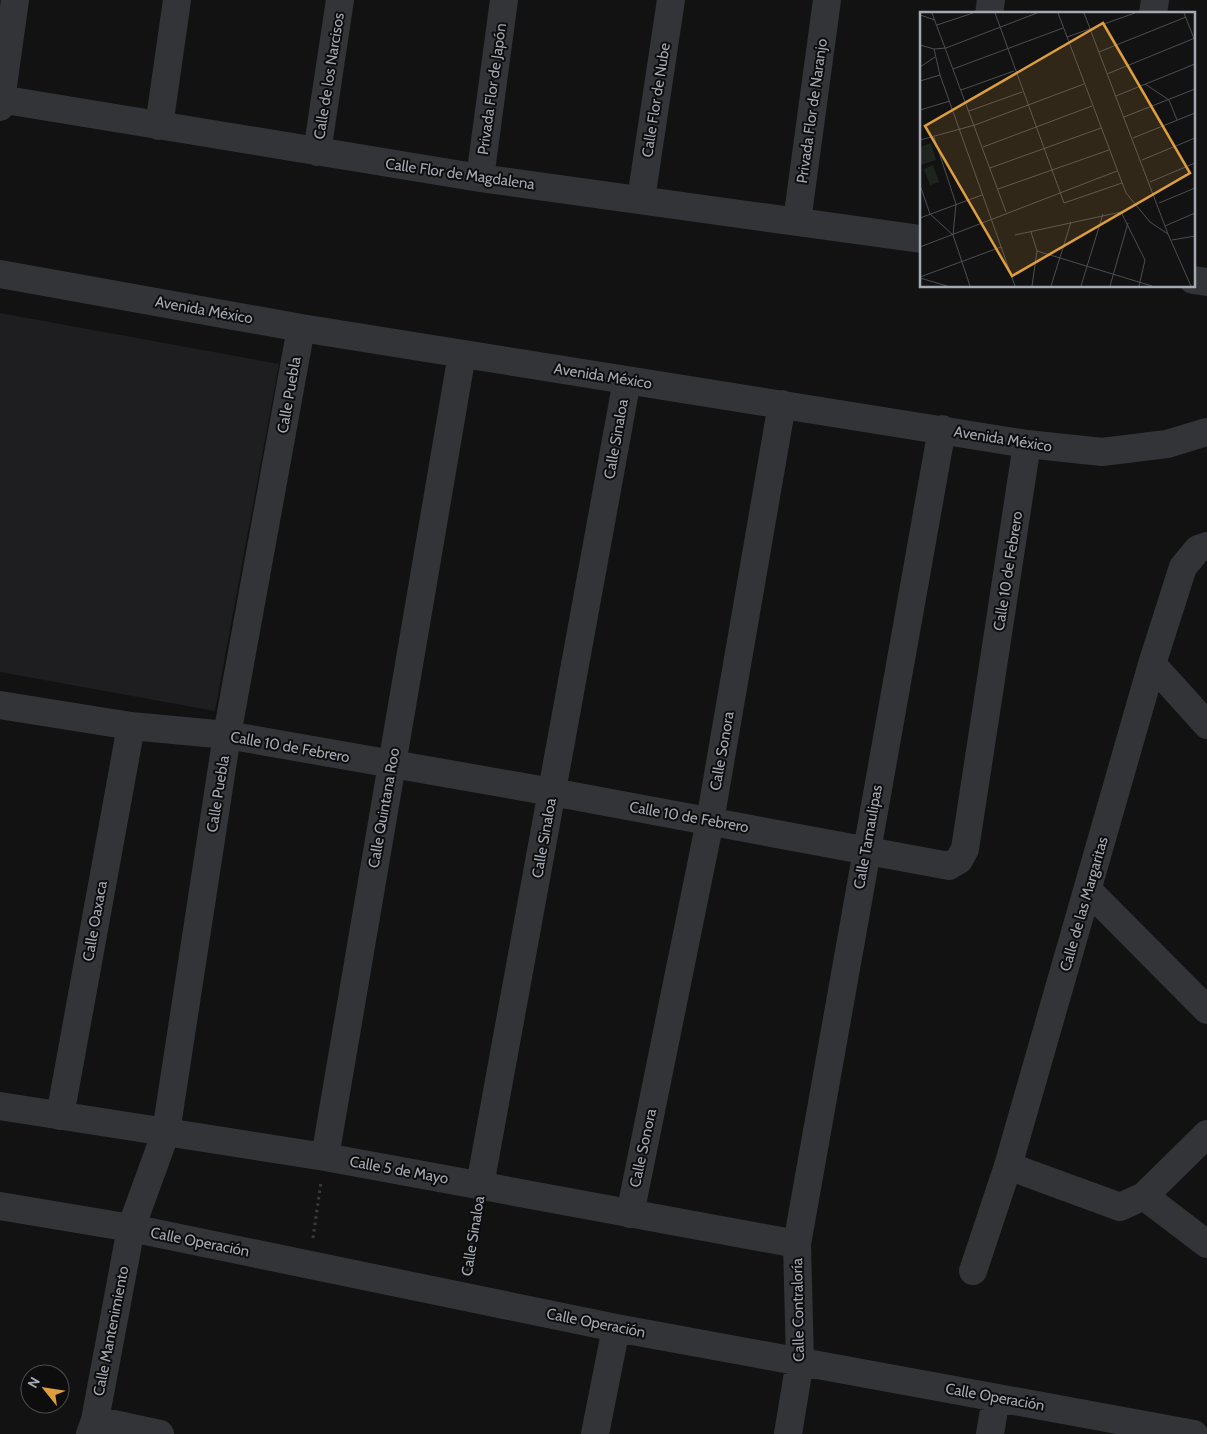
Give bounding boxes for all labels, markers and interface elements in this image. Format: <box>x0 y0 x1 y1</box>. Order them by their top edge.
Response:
street label: Calle de los Narcisos <box>310 11 348 141</box>
inset map <box>920 12 1194 288</box>
street label: Privada Flor de Japón <box>474 22 510 156</box>
street label: Privada Flor de Naranjo <box>793 37 831 185</box>
street label: Calle Flor de Nube <box>638 41 674 159</box>
street label: Calle Flor de Magdalena <box>384 155 537 194</box>
street label: Avenida México <box>154 293 254 327</box>
street label: Calle Puebla <box>273 354 305 435</box>
street label: Avenida México <box>553 359 653 393</box>
street label: Calle Sinaloa <box>600 397 632 480</box>
street label: Avenida México <box>953 422 1053 456</box>
street label: Calle 10 de Febrero <box>990 510 1026 632</box>
street label: Calle Sonora <box>706 709 738 792</box>
street label: Calle 10 de Febrero <box>229 728 351 766</box>
street label: Calle Quintana Roo <box>365 746 403 870</box>
street label: Calle Puebla <box>203 753 233 834</box>
street label: Calle Tamaulipas <box>850 783 886 891</box>
street label: Calle Sinaloa <box>528 796 560 879</box>
street label: Calle 10 de Febrero <box>628 798 750 836</box>
street label: Calle de las Margaritas <box>1056 835 1112 973</box>
street label: Calle Oaxaca <box>79 879 111 963</box>
street label: Calle Sonora <box>626 1106 660 1189</box>
street label: Calle 5 de Mayo <box>348 1152 450 1188</box>
street label: Calle Sinaloa <box>458 1194 488 1277</box>
street label: Calle Operación <box>149 1224 251 1260</box>
street label: Calle Contraloría <box>788 1257 808 1362</box>
street label: Calle Mantenimiento <box>90 1265 132 1397</box>
street label: Calle Operación <box>545 1305 647 1341</box>
north arrow <box>20 1364 70 1414</box>
text: N <box>23 1374 44 1391</box>
street label: Calle Operación <box>944 1379 1046 1415</box>

